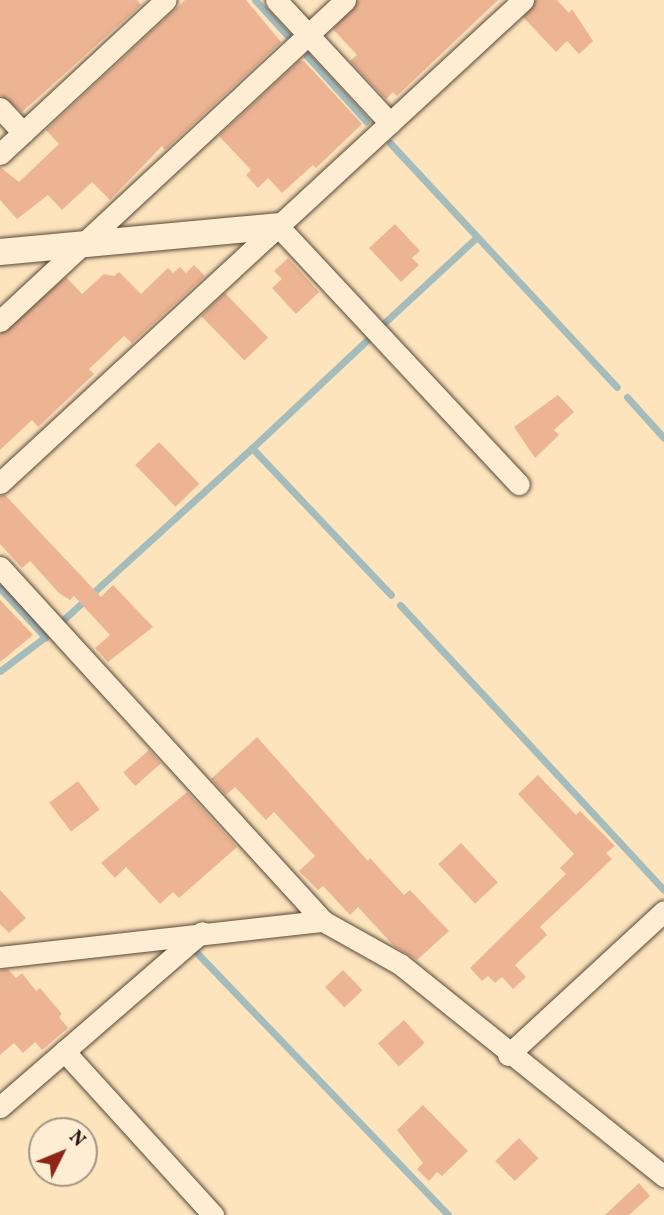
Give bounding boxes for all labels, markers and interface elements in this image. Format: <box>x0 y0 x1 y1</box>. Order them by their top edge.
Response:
north arrow <box>28 1117 98 1187</box>
text: N <box>63 1125 91 1153</box>

